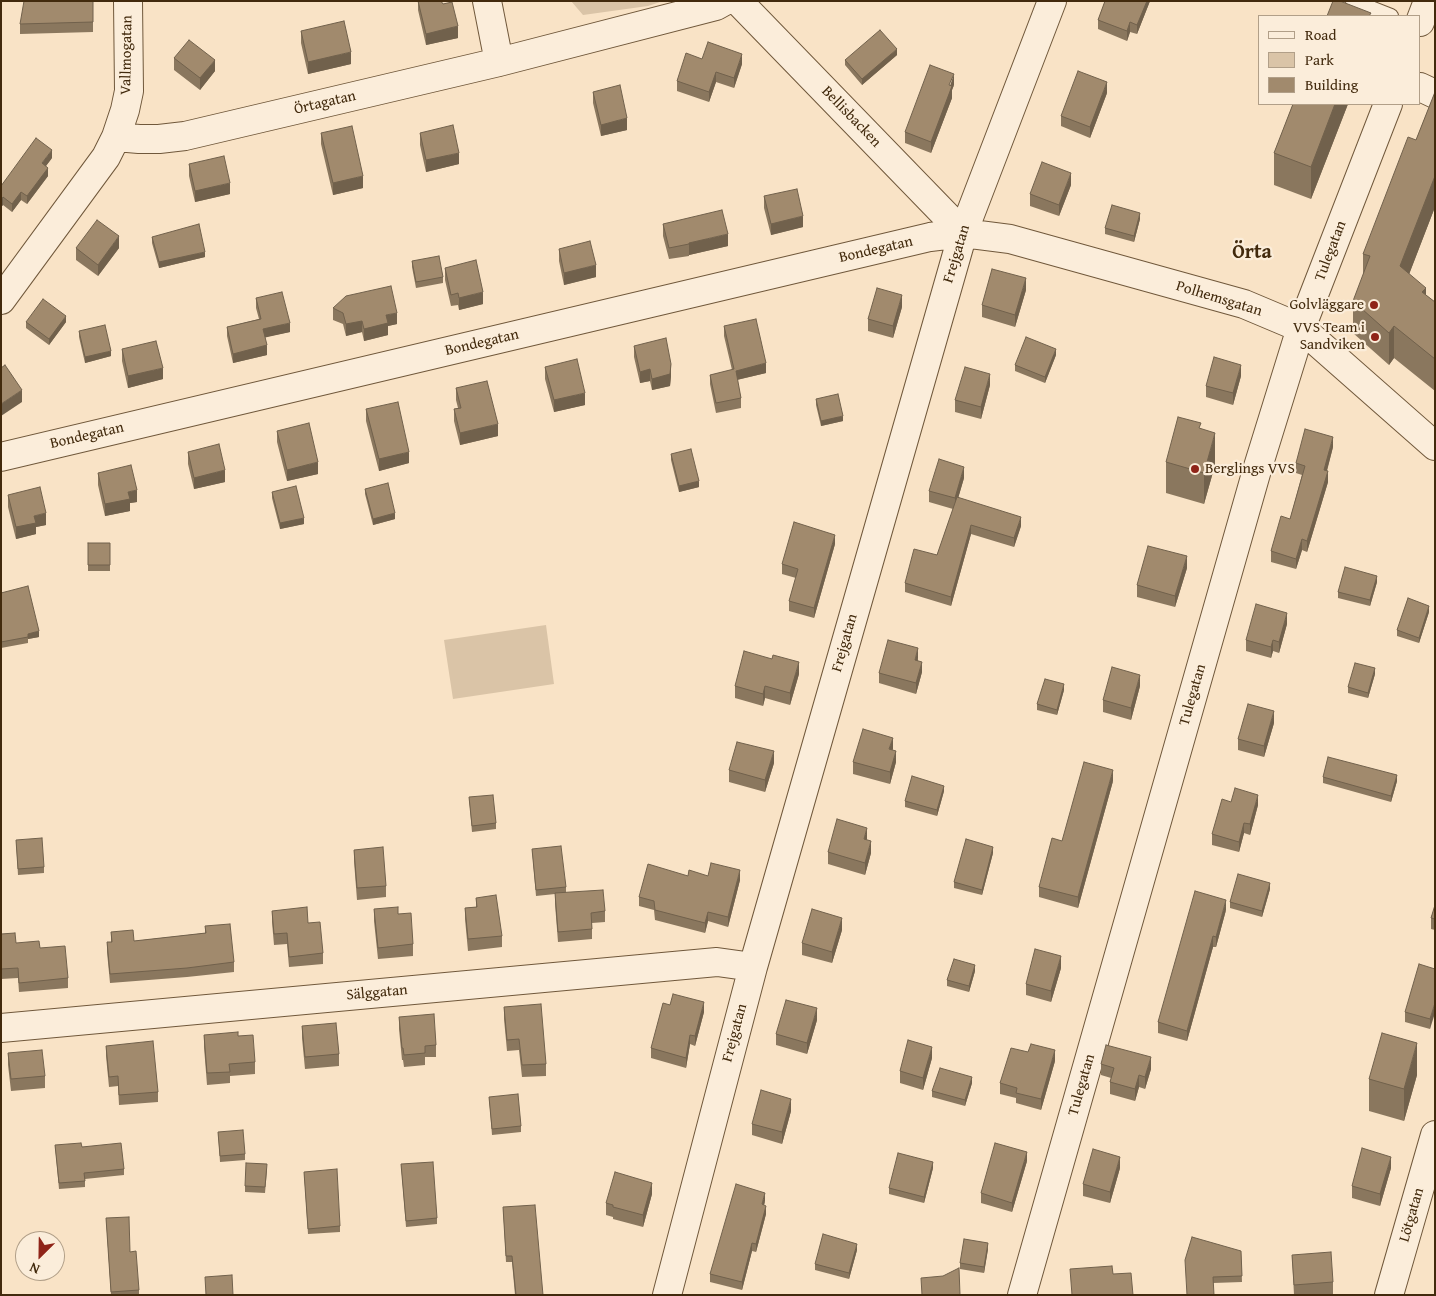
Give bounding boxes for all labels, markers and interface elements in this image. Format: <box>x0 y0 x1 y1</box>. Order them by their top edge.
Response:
street label: Vallmogatan <box>117 15 137 95</box>
legend <box>1258 15 1421 105</box>
text: Road <box>1305 24 1336 45</box>
text: Park <box>1305 49 1334 70</box>
text: Building <box>1305 74 1358 95</box>
street label: Bellisbacken <box>817 83 885 151</box>
street label: Örtagatan <box>292 87 358 119</box>
street label: Tulegatan <box>1311 218 1351 284</box>
street label: Frejgatan <box>940 223 974 285</box>
street label: Bondegatan <box>837 233 915 267</box>
district label: Örta <box>1232 241 1272 265</box>
street label: Polhemsgatan <box>1174 277 1264 321</box>
place label: Golvläggare <box>1290 296 1364 314</box>
marker: Golvläggare <box>1368 299 1380 311</box>
place label: VVS Team i Sandviken <box>1293 319 1365 354</box>
street label: Bondegatan <box>443 326 521 360</box>
marker: VVS Team i Sandviken <box>1369 331 1381 343</box>
street label: Bondegatan <box>48 419 126 453</box>
place label: Berglings VVS <box>1205 460 1295 478</box>
marker: Berglings VVS <box>1189 463 1201 475</box>
street label: Frejgatan <box>828 612 862 674</box>
street label: Tulegatan <box>1176 662 1210 728</box>
street label: Sälggatan <box>346 981 408 1005</box>
street label: Frejgatan <box>719 1002 751 1064</box>
street label: Tulegatan <box>1065 1052 1099 1118</box>
street label: Lötgatan <box>1396 1186 1428 1244</box>
north arrow <box>15 1231 65 1281</box>
text: N <box>26 1258 43 1280</box>

